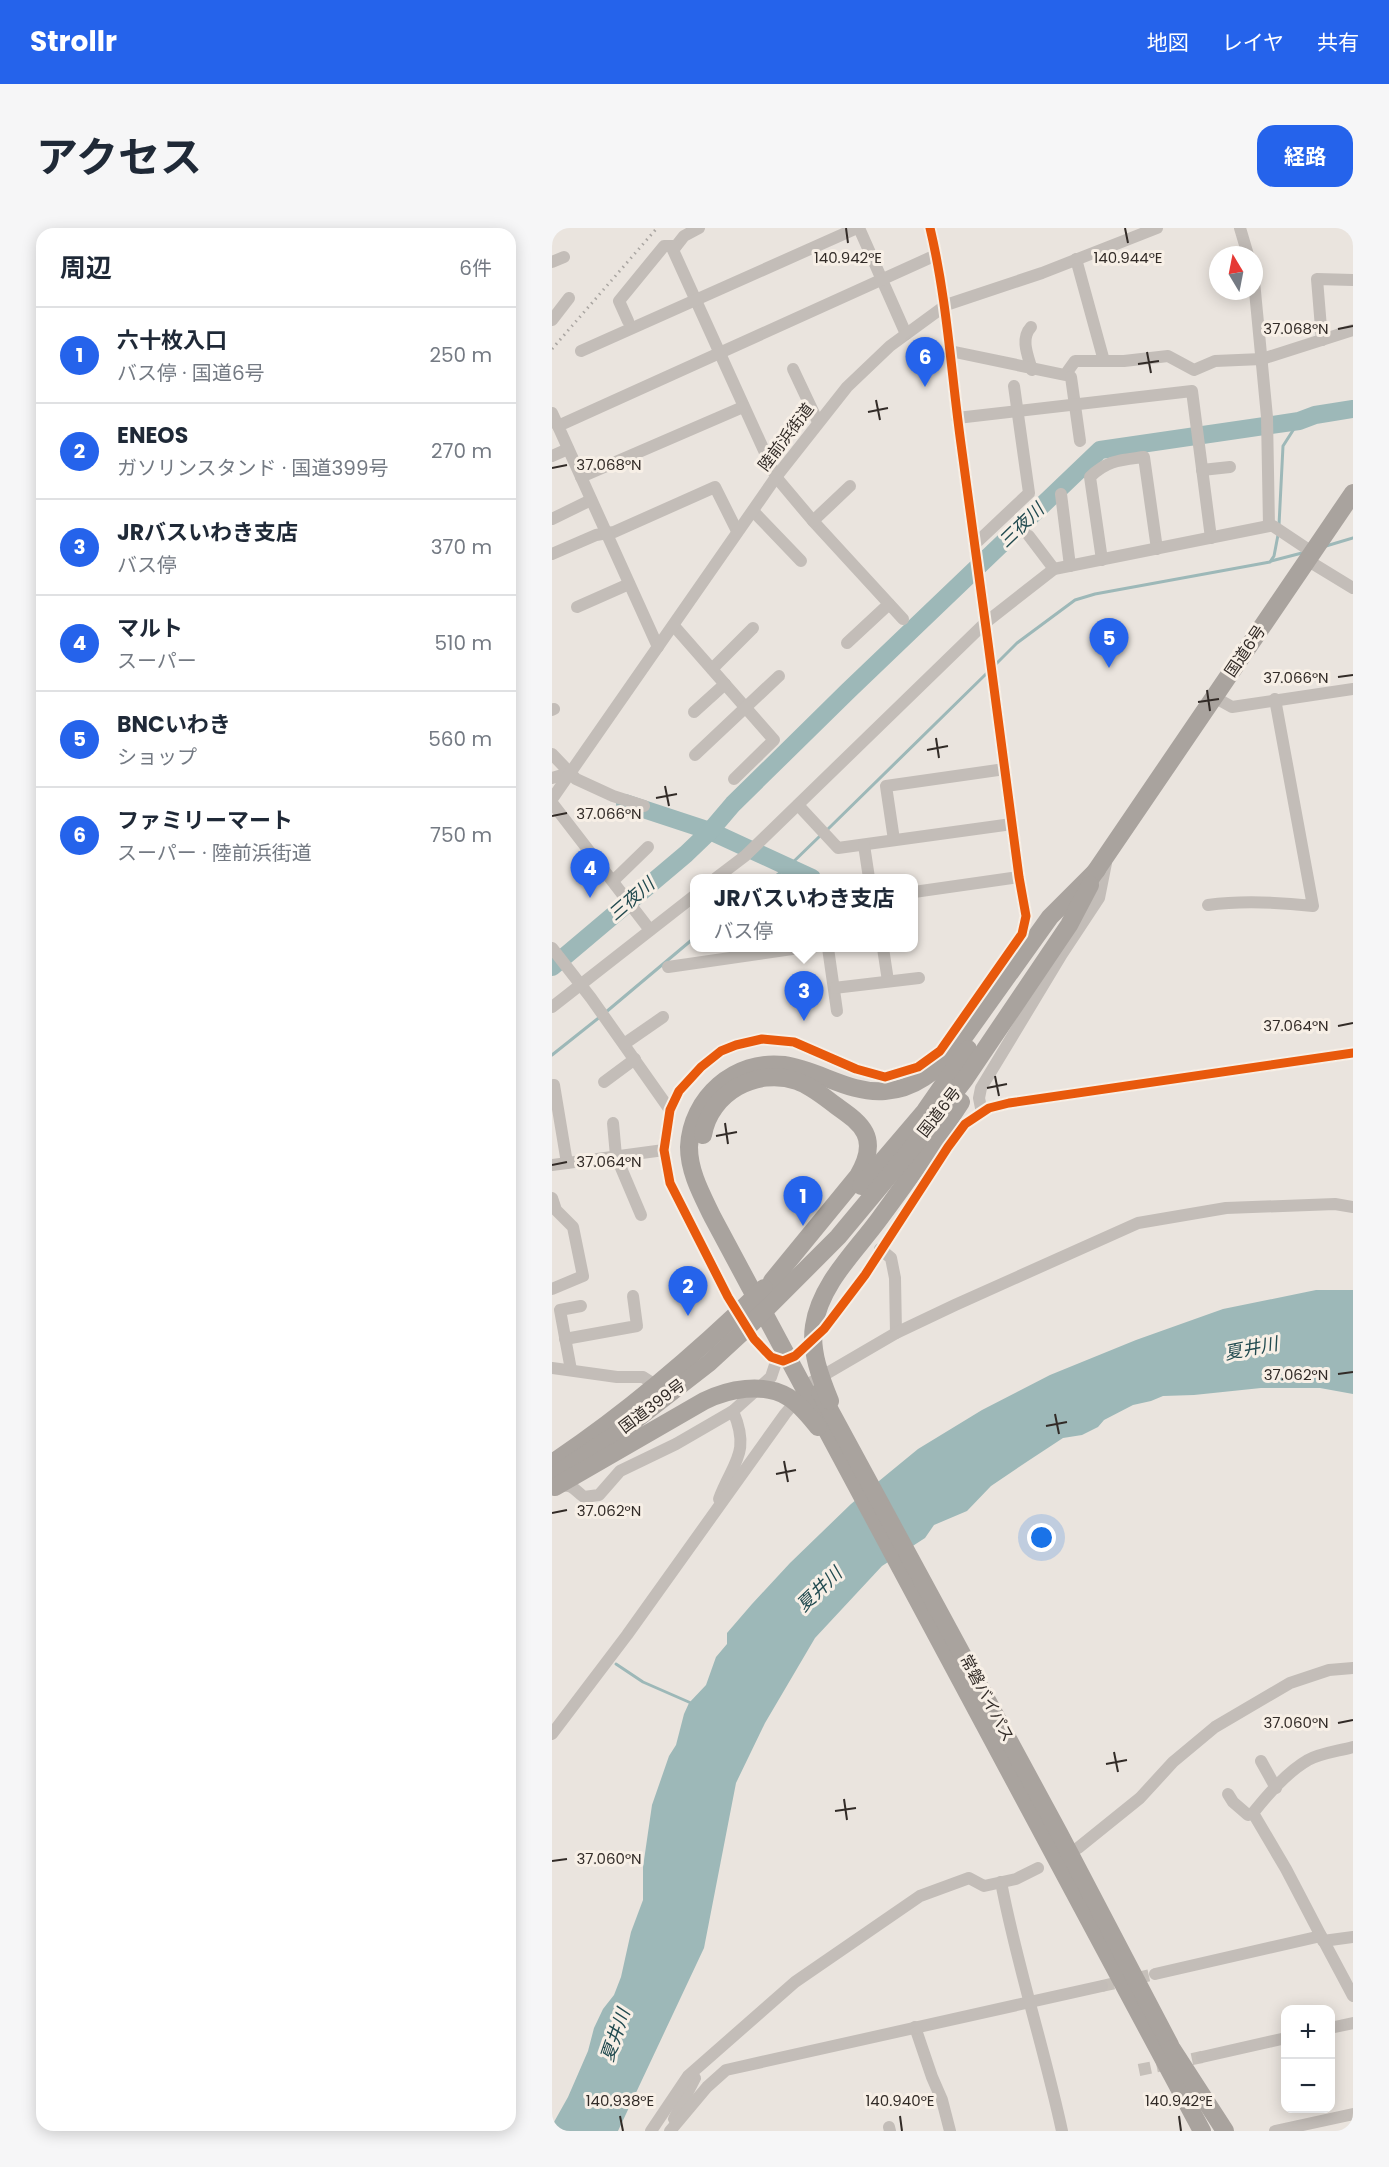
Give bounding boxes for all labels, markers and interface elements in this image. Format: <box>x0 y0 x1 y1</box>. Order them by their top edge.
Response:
text: Strollr <box>30 22 117 61</box>
text: 地図 <box>1147 28 1189 57</box>
text: レイヤ <box>1222 28 1284 57</box>
text: 共有 <box>1317 28 1359 57</box>
button: 経路 <box>1257 125 1353 187</box>
text: アクセス <box>36 128 202 187</box>
north arrow <box>1209 246 1263 300</box>
text: 140.942°E <box>814 247 882 268</box>
text: 140.944°E <box>1094 247 1162 268</box>
text: 周辺 <box>60 250 112 286</box>
text: 6件 <box>459 254 492 282</box>
text: 37.068°N <box>1263 318 1329 339</box>
text: 六十枚入口 <box>117 325 227 356</box>
pin: 6 <box>906 338 944 387</box>
text: 1 <box>76 341 83 369</box>
text: 250 m <box>429 341 492 369</box>
text: バス停 · 国道6号 <box>117 359 265 387</box>
street label: 陸前浜街道 <box>753 398 819 476</box>
text: ENEOS <box>117 420 188 451</box>
text: 2 <box>74 437 85 465</box>
text: 270 m <box>431 437 492 465</box>
text: ガソリンスタンド · 国道399号 <box>117 454 389 482</box>
text: 37.068°N <box>576 454 642 475</box>
water label: 三夜川 <box>993 496 1051 553</box>
text: JRバスいわき支店 <box>117 517 298 548</box>
text: 3 <box>73 533 86 561</box>
text: 370 m <box>431 533 492 561</box>
text: バス停 <box>117 551 177 579</box>
text: マルト <box>117 613 183 644</box>
pin: 5 <box>1090 618 1128 668</box>
street label: 国道6号 <box>1219 620 1271 682</box>
text: 4 <box>73 629 86 657</box>
text: 510 m <box>435 629 492 657</box>
text: スーパー <box>117 647 197 675</box>
text: 37.066°N <box>1263 667 1329 688</box>
text: BNCいわき <box>117 709 231 740</box>
text: 5 <box>73 725 86 753</box>
text: 560 m <box>428 725 492 753</box>
text: ショップ <box>117 743 197 771</box>
text: 37.066°N <box>576 803 642 824</box>
text: ファミリーマート <box>117 805 293 836</box>
text: 6 <box>73 821 86 849</box>
text: 750 m <box>430 821 492 849</box>
text: スーパー · 陸前浜街道 <box>117 839 312 867</box>
pin: 4 <box>570 848 609 898</box>
water label: 三夜川 <box>602 871 661 926</box>
popup <box>690 874 918 952</box>
text: JRバスいわき支店 <box>713 883 895 914</box>
text: バス停 <box>713 917 773 945</box>
pin: 3 <box>784 972 824 1021</box>
text: 37.064°N <box>1263 1015 1329 1036</box>
street label: 国道6号 <box>912 1082 966 1142</box>
text: 37.064°N <box>576 1151 642 1172</box>
pin: 1 <box>784 1176 822 1226</box>
pin: 2 <box>668 1266 708 1316</box>
water label: 夏井川 <box>1222 1330 1282 1365</box>
text: 37.062°N <box>1264 1364 1328 1385</box>
street label: 国道399号 <box>614 1373 690 1439</box>
text: 37.062°N <box>577 1500 641 1521</box>
your location <box>1027 1523 1056 1552</box>
water label: 夏井川 <box>791 1560 849 1617</box>
street label: 常磐バイパス <box>954 1650 1020 1746</box>
text: 37.060°N <box>1263 1712 1329 1733</box>
text: 37.060°N <box>576 1848 642 1869</box>
water label: 夏井川 <box>594 2004 636 2065</box>
map controls <box>1281 2005 1335 2113</box>
button: + <box>1281 2005 1335 2059</box>
button: − <box>1281 2059 1335 2113</box>
text: 140.938°E <box>586 2090 654 2111</box>
text: 140.940°E <box>866 2090 934 2111</box>
text: 140.942°E <box>1145 2090 1213 2111</box>

